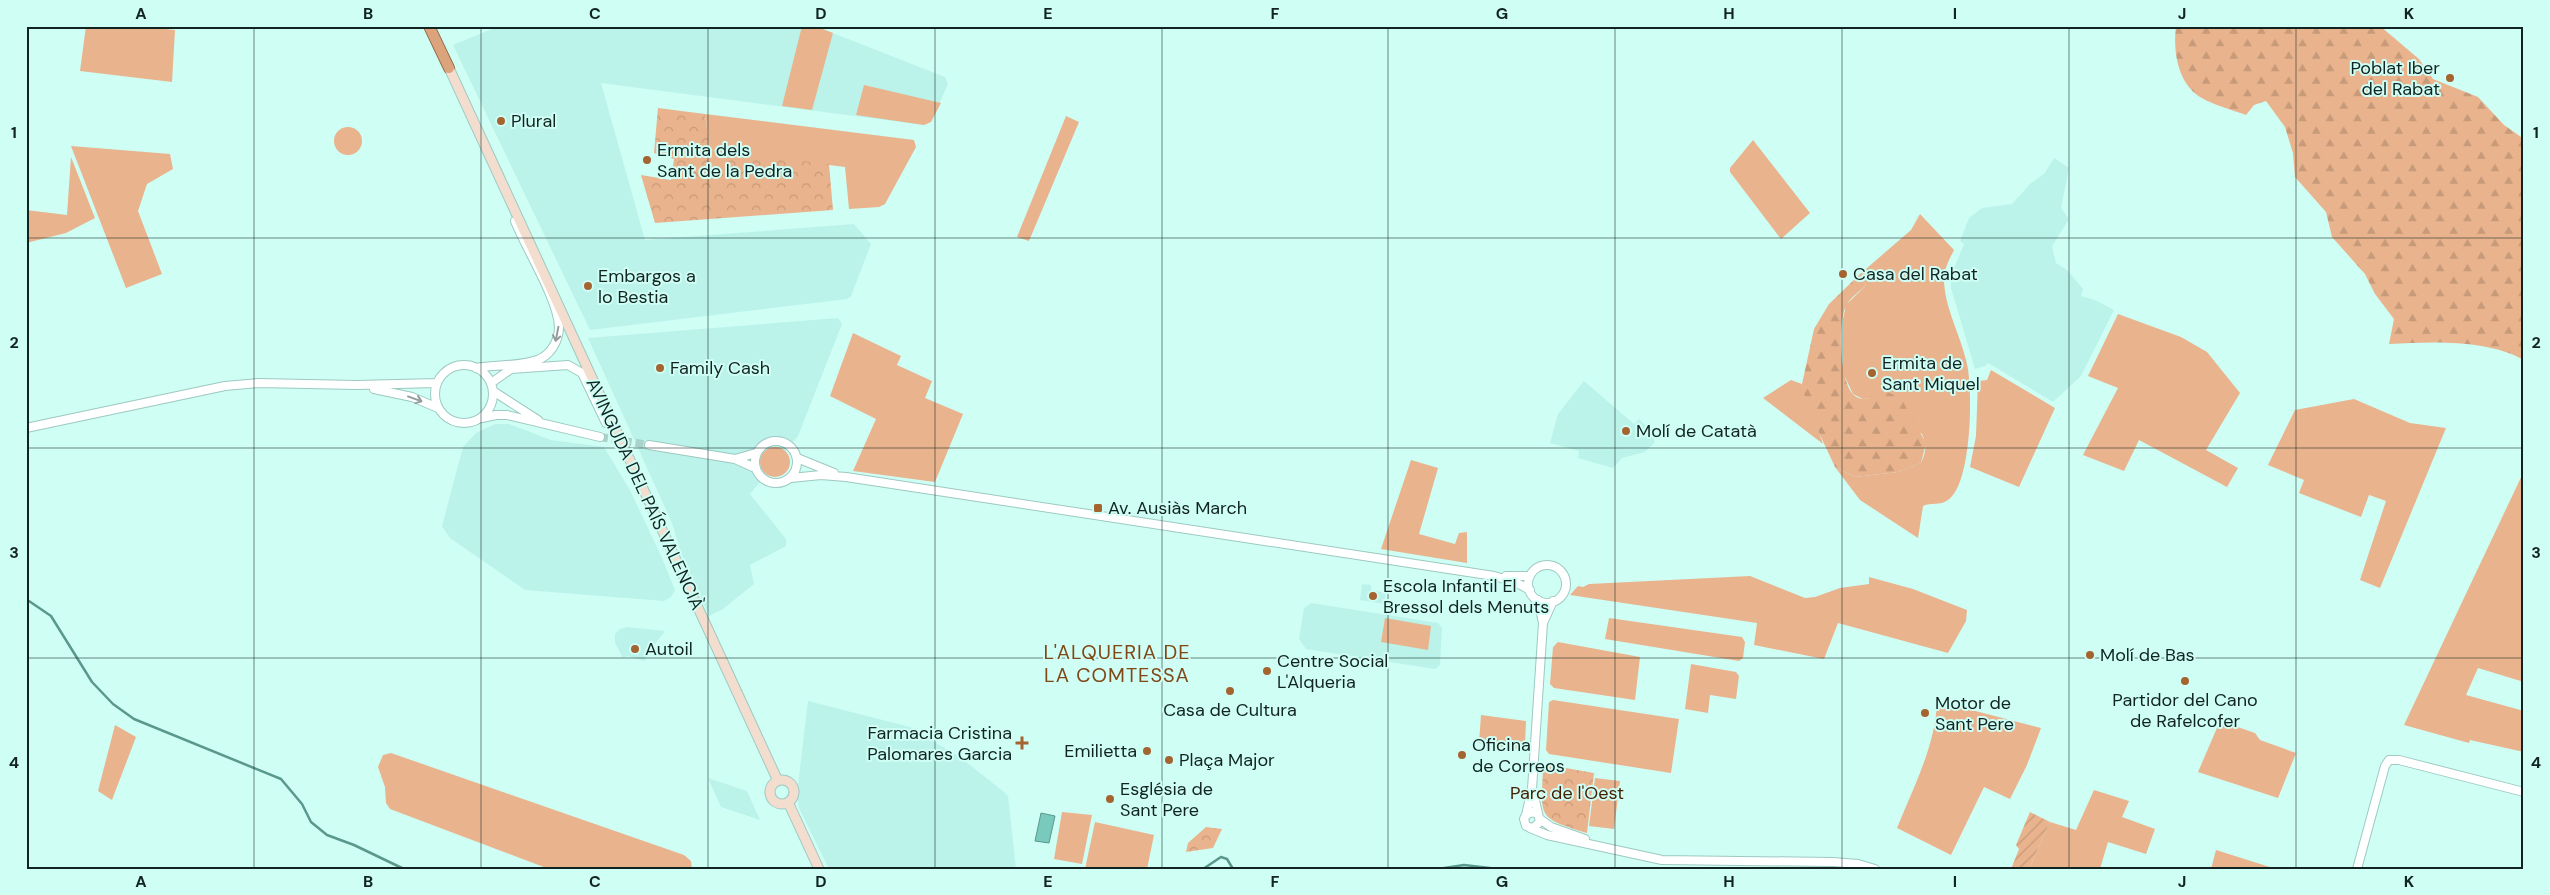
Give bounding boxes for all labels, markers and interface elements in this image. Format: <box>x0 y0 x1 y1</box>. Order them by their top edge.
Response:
text: A <box>135 3 147 24</box>
text: B <box>363 3 373 24</box>
text: C <box>589 3 601 24</box>
text: D <box>815 3 827 24</box>
text: E <box>1043 3 1053 24</box>
text: F <box>1271 3 1280 24</box>
text: G <box>1496 3 1508 24</box>
text: H <box>1723 3 1735 24</box>
text: I <box>1953 3 1957 24</box>
text: J <box>2178 3 2186 24</box>
text: K <box>2404 3 2415 24</box>
place label: Poblat Iber del Rabat <box>2350 56 2440 101</box>
marker: Poblat Iber del Rabat <box>2444 72 2456 84</box>
place label: Plural <box>511 109 556 133</box>
marker: Plural <box>495 115 507 127</box>
text: 1 <box>11 122 17 143</box>
text: 1 <box>2533 122 2539 143</box>
place label: Ermita dels Sant de la Pedra <box>657 138 792 183</box>
marker: Ermita dels Sant de la Pedra <box>641 154 653 166</box>
place label: Casa del Rabat <box>1853 262 1978 286</box>
place label: Embargos a lo Bestia <box>598 264 696 309</box>
marker: Casa del Rabat <box>1837 268 1849 280</box>
marker: Embargos a lo Bestia <box>582 280 594 292</box>
one-way arrow <box>552 325 561 341</box>
text: 2 <box>9 332 19 353</box>
text: 2 <box>2531 332 2541 353</box>
place label: Ermita de Sant Miquel <box>1882 351 1980 396</box>
place label: Family Cash <box>670 356 770 380</box>
marker: Family Cash <box>654 362 666 374</box>
marker: Ermita de Sant Miquel <box>1866 367 1878 379</box>
street label: AVINGUDA DEL PAÍS VALENCIÀ <box>581 374 709 614</box>
one-way arrow <box>407 395 422 404</box>
place label: Molí de Catatà <box>1636 419 1757 443</box>
marker: Molí de Catatà <box>1620 425 1632 437</box>
place label: Av. Ausiàs March <box>1108 496 1247 520</box>
marker: Av. Ausiàs March <box>1092 502 1104 514</box>
text: 3 <box>9 542 19 563</box>
text: 3 <box>2531 542 2541 563</box>
place label: Escola Infantil El Bressol dels Menuts <box>1383 574 1549 619</box>
marker: Escola Infantil El Bressol dels Menuts <box>1367 590 1379 602</box>
place label: Autoil <box>645 637 693 661</box>
district label: L'ALQUERIA DE LA COMTESSA <box>1044 639 1190 688</box>
marker: Autoil <box>629 643 641 655</box>
place label: Molí de Bas <box>2100 643 2195 667</box>
place label: Centre Social L'Alqueria <box>1277 649 1388 694</box>
marker: Molí de Bas <box>2084 649 2096 661</box>
marker: Centre Social L'Alqueria <box>1261 665 1273 677</box>
marker: Partidor del Cano de Rafelcofer <box>2179 675 2191 687</box>
marker: Casa de Cultura <box>1224 685 1236 697</box>
place label: Partidor del Cano de Rafelcofer <box>2112 688 2258 733</box>
place label: Motor de Sant Pere <box>1935 691 2014 736</box>
place label: Casa de Cultura <box>1163 698 1297 722</box>
marker: Motor de Sant Pere <box>1919 707 1931 719</box>
place label: Farmacia Cristina Palomares Garcia <box>867 721 1012 766</box>
place label: Oficina de Correos <box>1472 733 1565 778</box>
marker: Farmacia Cristina Palomares Garcia <box>1016 737 1028 749</box>
place label: Emilietta <box>1064 739 1137 763</box>
marker: Emilietta <box>1141 745 1153 757</box>
place label: Plaça Major <box>1179 748 1275 772</box>
marker: Oficina de Correos <box>1456 749 1468 761</box>
text: 4 <box>9 752 19 773</box>
text: 4 <box>2531 752 2541 773</box>
marker: Plaça Major <box>1163 754 1175 766</box>
place label: Església de Sant Pere <box>1120 777 1213 822</box>
park label: Parc de l'Oest <box>1510 781 1624 805</box>
marker: Església de Sant Pere <box>1104 793 1116 805</box>
text: A <box>135 871 147 892</box>
text: B <box>363 871 373 892</box>
text: C <box>589 871 601 892</box>
text: D <box>815 871 827 892</box>
text: E <box>1043 871 1053 892</box>
text: F <box>1271 871 1280 892</box>
text: G <box>1496 871 1508 892</box>
text: H <box>1723 871 1735 892</box>
text: I <box>1953 871 1957 892</box>
text: J <box>2178 871 2186 892</box>
text: K <box>2404 871 2415 892</box>

